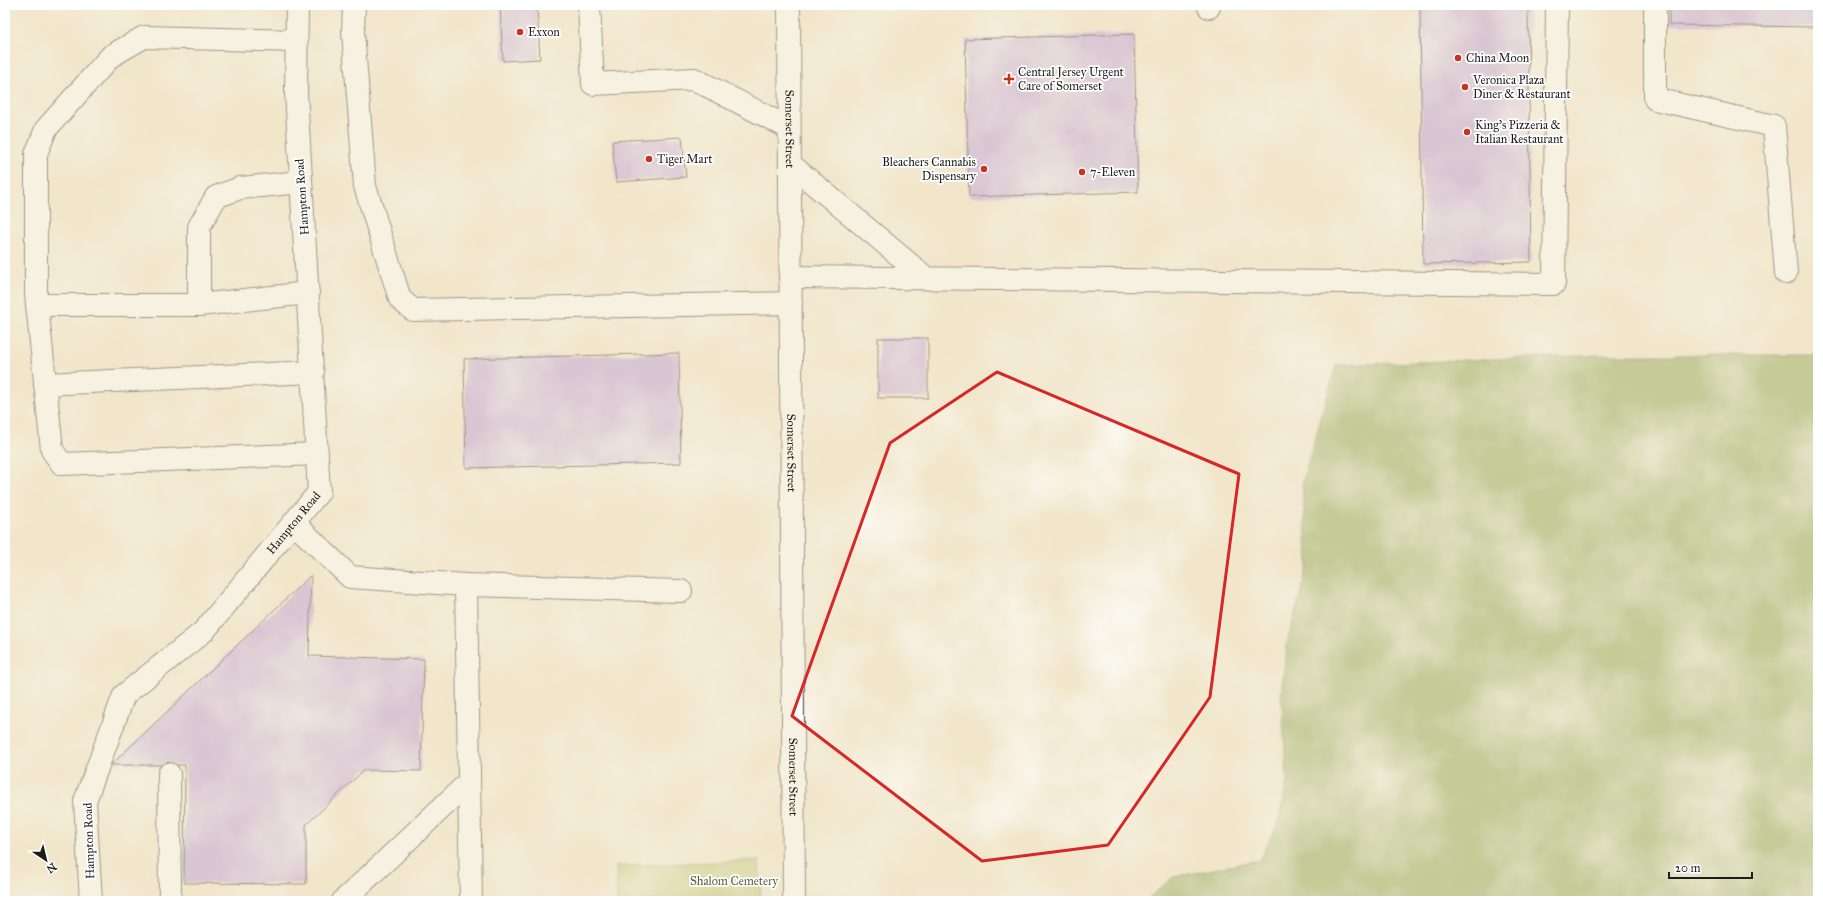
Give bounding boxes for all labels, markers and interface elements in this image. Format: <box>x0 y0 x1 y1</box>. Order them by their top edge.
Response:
place label: Exxon <box>528 25 560 39</box>
marker: Exxon <box>515 27 525 37</box>
place label: China Moon <box>1466 51 1530 65</box>
marker: China Moon <box>1453 53 1463 63</box>
place label: Central Jersey Urgent Care of Somerset <box>1018 65 1125 93</box>
marker: Central Jersey Urgent Care of Somerset <box>1003 73 1015 85</box>
place label: Veronica Plaza Diner & Restaurant <box>1472 73 1572 101</box>
marker: Veronica Plaza Diner & Restaurant <box>1460 82 1470 92</box>
street label: Somerset Street <box>782 90 797 169</box>
place label: King's Pizzeria & Italian Restaurant <box>1475 118 1564 146</box>
marker: King's Pizzeria & Italian Restaurant <box>1462 127 1472 137</box>
place label: Tiger Mart <box>657 152 713 167</box>
marker: Tiger Mart <box>644 154 654 164</box>
place label: Bleachers Cannabis Dispensary <box>882 155 976 183</box>
street label: Hampton Road <box>292 158 312 236</box>
marker: Bleachers Cannabis Dispensary <box>979 164 989 174</box>
place label: 7-Eleven <box>1090 165 1136 179</box>
marker: 7-Eleven <box>1077 167 1087 177</box>
street label: Somerset Street <box>784 414 799 493</box>
street label: Hampton Road <box>264 489 323 557</box>
street label: Somerset Street <box>786 738 801 817</box>
street label: Hampton Road <box>81 802 97 880</box>
north arrow <box>26 840 66 880</box>
scale bar <box>1669 854 1752 880</box>
text: N <box>43 860 59 876</box>
text: 20 m <box>1675 861 1701 875</box>
park label: Shalom Cemetery <box>690 874 778 888</box>

